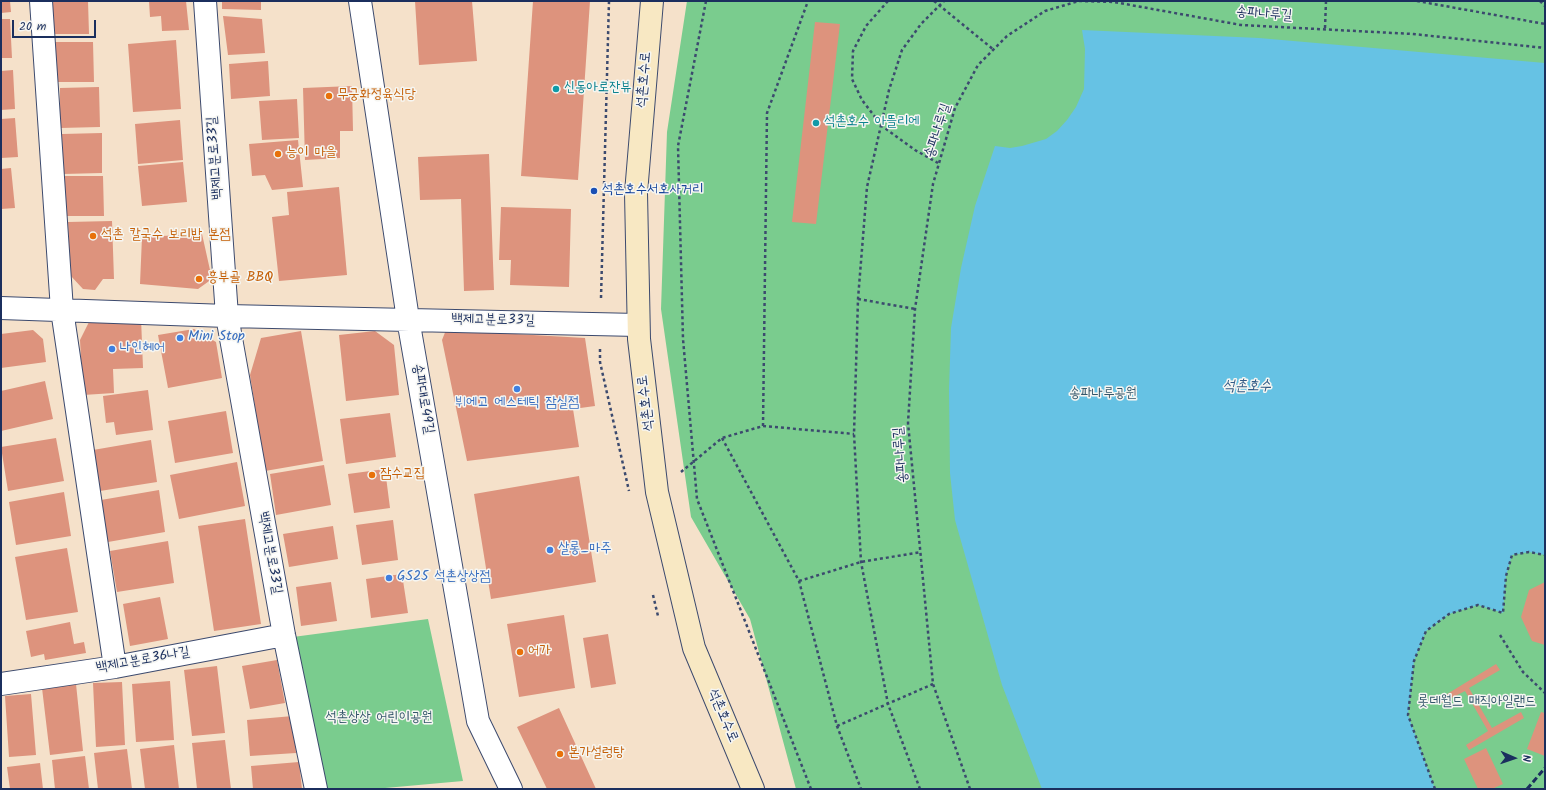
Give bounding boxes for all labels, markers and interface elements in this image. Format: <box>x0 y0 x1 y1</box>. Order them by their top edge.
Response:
street label: 송파나루길 <box>1235 5 1293 25</box>
scale bar <box>14 12 98 38</box>
text: 20 m <box>19 17 46 36</box>
street label: 석촌호수로 <box>634 51 656 109</box>
place label: 신동아로잔뷰 <box>564 81 632 97</box>
marker: 신동아로잔뷰 <box>551 84 561 94</box>
place label: 무궁화정육식당 <box>337 88 416 104</box>
marker: 무궁화정육식당 <box>324 91 334 101</box>
street label: 송파나루길 <box>922 102 956 160</box>
place label: 석촌호수 아뜰리에 <box>824 115 920 131</box>
street label: 백제고분로33길 <box>205 116 227 200</box>
marker: 석촌호수 아뜰리에 <box>811 118 821 128</box>
place label: 능이 마을 <box>286 146 337 162</box>
marker: 능이 마을 <box>273 149 283 159</box>
place label: 석촌호수서호사거리 <box>602 183 703 199</box>
marker: 석촌호수서호사거리 <box>589 186 599 196</box>
place label: 석촌 칼국수 보리밥 본점 <box>101 228 230 244</box>
marker: 석촌 칼국수 보리밥 본점 <box>88 231 98 241</box>
place label: 흥부골 BBQ <box>207 271 273 287</box>
marker: 흥부골 BBQ <box>194 274 204 284</box>
street label: 백제고분로33길 <box>451 312 535 330</box>
place label: Mini Stop <box>188 330 245 346</box>
marker: Mini Stop <box>175 333 185 343</box>
place label: 나인헤어 <box>120 341 165 357</box>
marker: 나인헤어 <box>107 344 117 354</box>
street label: 송파대로49길 <box>408 363 436 435</box>
street label: 석촌호수로 <box>635 374 659 432</box>
water label: 석촌호수 <box>1223 378 1271 396</box>
marker: 뷔에고 에스테틱 잠실점 <box>512 384 522 394</box>
park label: 송파나루공원 <box>1069 387 1137 403</box>
place label: 뷔에고 에스테틱 잠실점 <box>455 396 579 412</box>
street label: 송파나루길 <box>891 426 913 484</box>
place label: 잠수교집 <box>380 467 425 483</box>
marker: 잠수교집 <box>367 470 377 480</box>
street label: 백제고분로33길 <box>253 510 285 596</box>
place label: 살롱_마주 <box>558 542 612 558</box>
marker: 살롱_마주 <box>545 545 555 555</box>
place label: GS25 석촌상상점 <box>397 570 491 586</box>
marker: GS25 석촌상상점 <box>384 573 394 583</box>
place label: 어가 <box>528 644 551 660</box>
street label: 백제고분로36나길 <box>95 645 191 677</box>
marker: 어가 <box>515 647 525 657</box>
street label: 석촌호수로 <box>703 687 741 745</box>
park label: 롯데월드 매직아일랜드 <box>1418 695 1536 711</box>
park label: 석촌상상 어린이공원 <box>325 711 433 727</box>
north arrow <box>1494 738 1534 778</box>
place label: 본가설렁탕 <box>568 746 624 762</box>
marker: 본가설렁탕 <box>555 749 565 759</box>
text: N <box>1517 755 1535 762</box>

